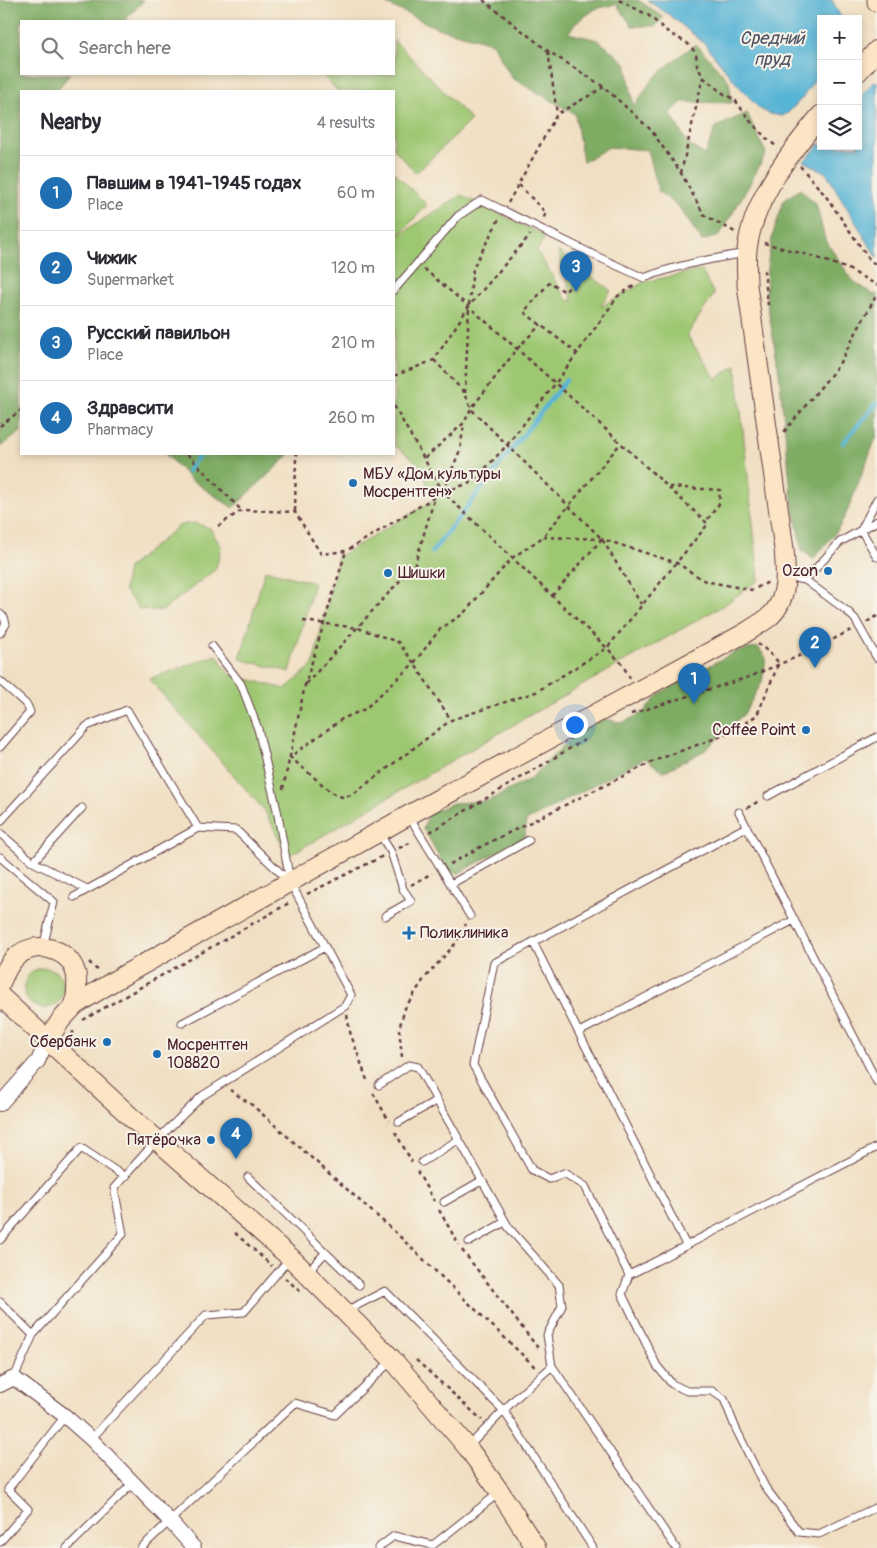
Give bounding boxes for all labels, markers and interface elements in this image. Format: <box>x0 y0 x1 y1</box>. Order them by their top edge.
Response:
map controls <box>817 15 862 150</box>
button: + <box>817 15 862 60</box>
search box <box>20 20 395 75</box>
water label: Средний пруд <box>740 27 806 71</box>
icon: search <box>38 34 66 62</box>
text: Search here <box>78 36 171 60</box>
button: − <box>817 60 862 105</box>
button: layers <box>817 105 862 150</box>
text: Nearby <box>40 109 101 136</box>
text: 4 results <box>317 113 375 133</box>
text: Павшим в 1941-1945 годах <box>87 171 301 195</box>
text: 1 <box>53 183 59 203</box>
text: 60 m <box>337 183 375 203</box>
text: Place <box>87 195 123 215</box>
text: Чижик <box>87 246 137 270</box>
pin: 3 <box>560 251 592 292</box>
text: 2 <box>52 258 60 278</box>
text: 120 m <box>331 258 375 278</box>
text: Supermarket <box>87 270 174 290</box>
text: Русский павильон <box>87 321 230 345</box>
text: 3 <box>52 333 60 353</box>
text: 210 m <box>331 333 375 353</box>
text: Place <box>87 345 123 365</box>
text: Здравсити <box>87 396 173 420</box>
text: 4 <box>51 408 61 428</box>
text: 260 m <box>328 408 375 428</box>
text: Pharmacy <box>87 420 153 440</box>
place label: МБУ «Дом культуры Мосрентген» <box>363 464 501 502</box>
marker: МБУ «Дом культуры Мосрентген» <box>347 477 359 489</box>
place label: Ozon <box>782 561 818 581</box>
place label: Шишки <box>398 563 445 583</box>
marker: Ozon <box>822 565 834 577</box>
marker: Шишки <box>382 567 394 579</box>
pin: 2 <box>799 627 831 668</box>
pin: 1 <box>678 663 710 704</box>
your location <box>562 712 588 738</box>
place label: Coffee Point <box>712 720 797 740</box>
marker: Coffee Point <box>800 724 812 736</box>
place label: Поликлиника <box>420 923 508 943</box>
marker: Поликлиника <box>402 926 416 940</box>
place label: Сбербанк <box>30 1032 97 1052</box>
place label: Мосрентген 108820 <box>167 1035 248 1073</box>
marker: Сбербанк <box>101 1036 113 1048</box>
marker: Мосрентген 108820 <box>151 1048 163 1060</box>
pin: 4 <box>220 1118 252 1159</box>
place label: Пятёрочка <box>127 1130 201 1150</box>
marker: Пятёрочка <box>205 1134 217 1146</box>

